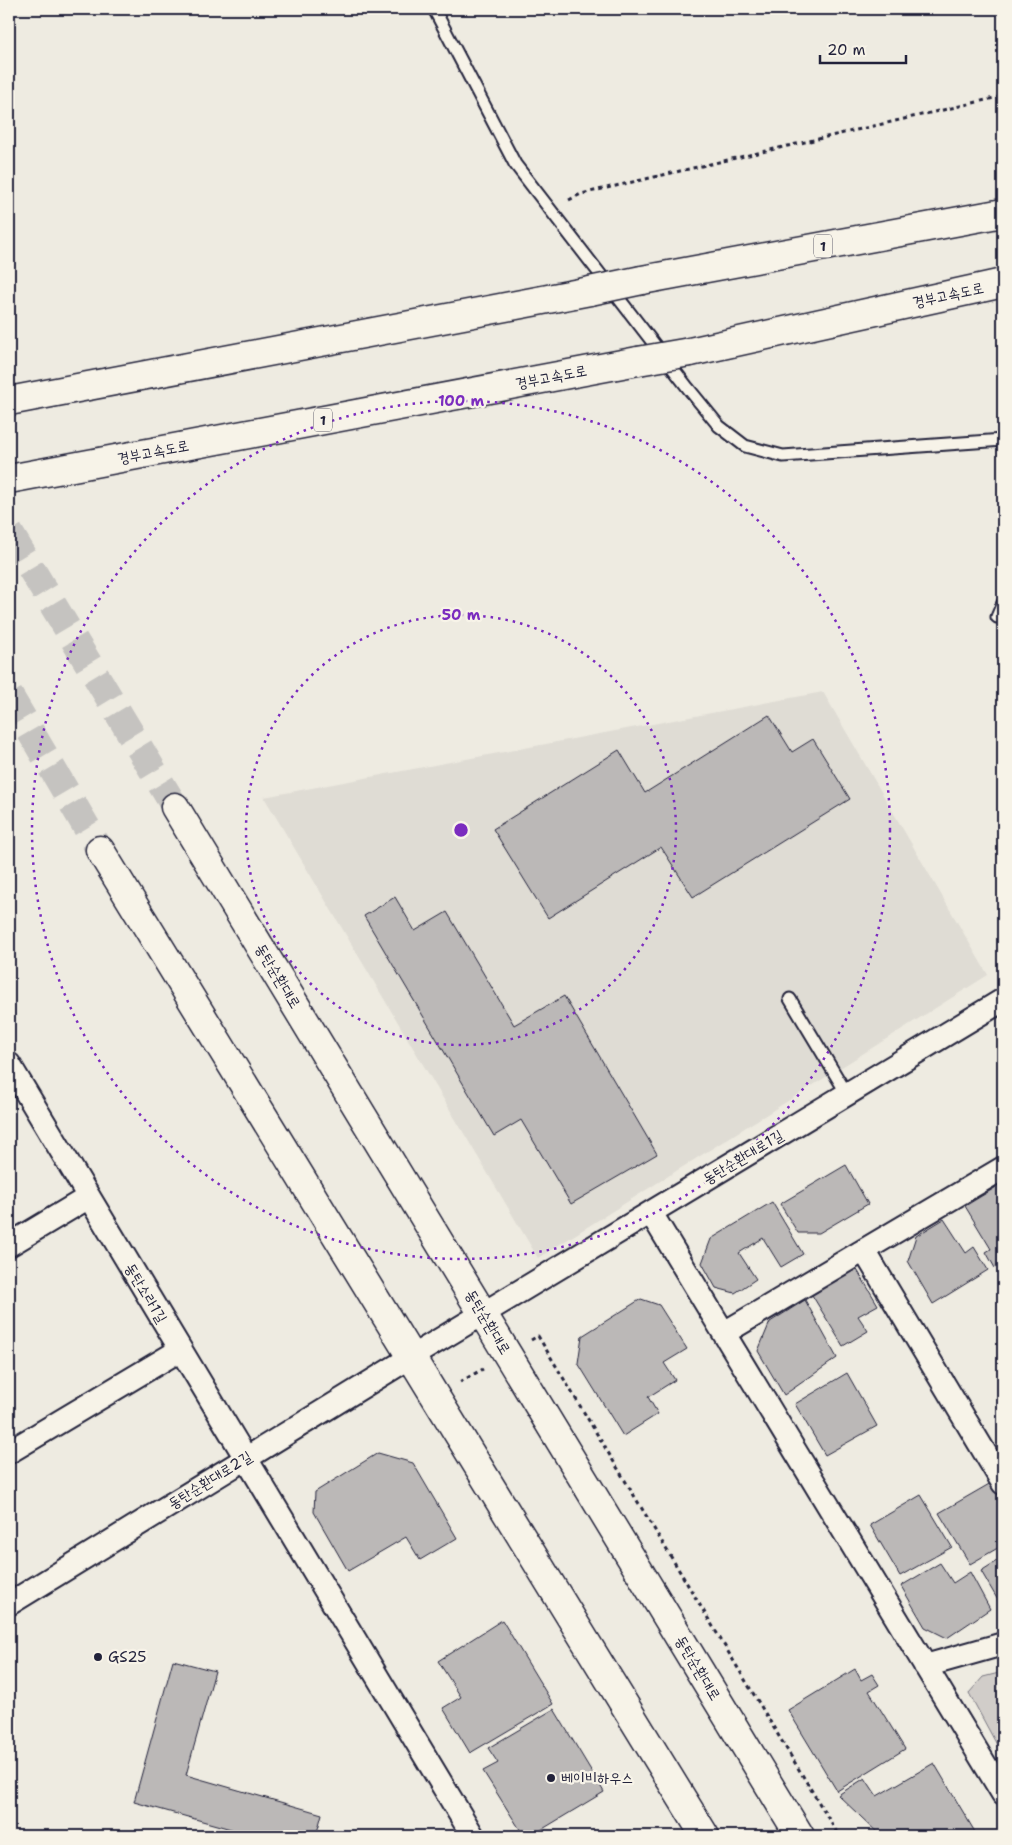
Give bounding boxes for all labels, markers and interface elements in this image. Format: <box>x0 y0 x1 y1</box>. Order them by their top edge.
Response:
scale bar <box>820 32 906 64</box>
text: 20 m <box>827 40 866 60</box>
road number: 1 <box>814 235 832 258</box>
street label: 경부고속도로 <box>911 278 985 312</box>
street label: 경부고속도로 <box>514 360 588 394</box>
text: 100 m <box>438 391 484 411</box>
road number: 1 <box>314 408 332 432</box>
street label: 경부고속도로 <box>116 435 190 469</box>
text: 50 m <box>442 605 481 625</box>
centre of rings <box>452 821 470 839</box>
street label: 동탄순환대로 <box>251 940 305 1012</box>
street label: 동탄순환대로1길 <box>699 1125 787 1189</box>
street label: 동탄소라1길 <box>120 1259 172 1327</box>
street label: 동탄순환대로 <box>461 1286 515 1358</box>
street label: 동탄순환대로2길 <box>164 1446 256 1514</box>
street label: 동탄순환대로 <box>671 1632 725 1704</box>
place label: GS25 <box>108 1647 147 1667</box>
marker: GS25 <box>92 1651 104 1663</box>
place label: 베이비하우스 <box>561 1768 633 1788</box>
marker: 베이비하우스 <box>545 1772 557 1784</box>

